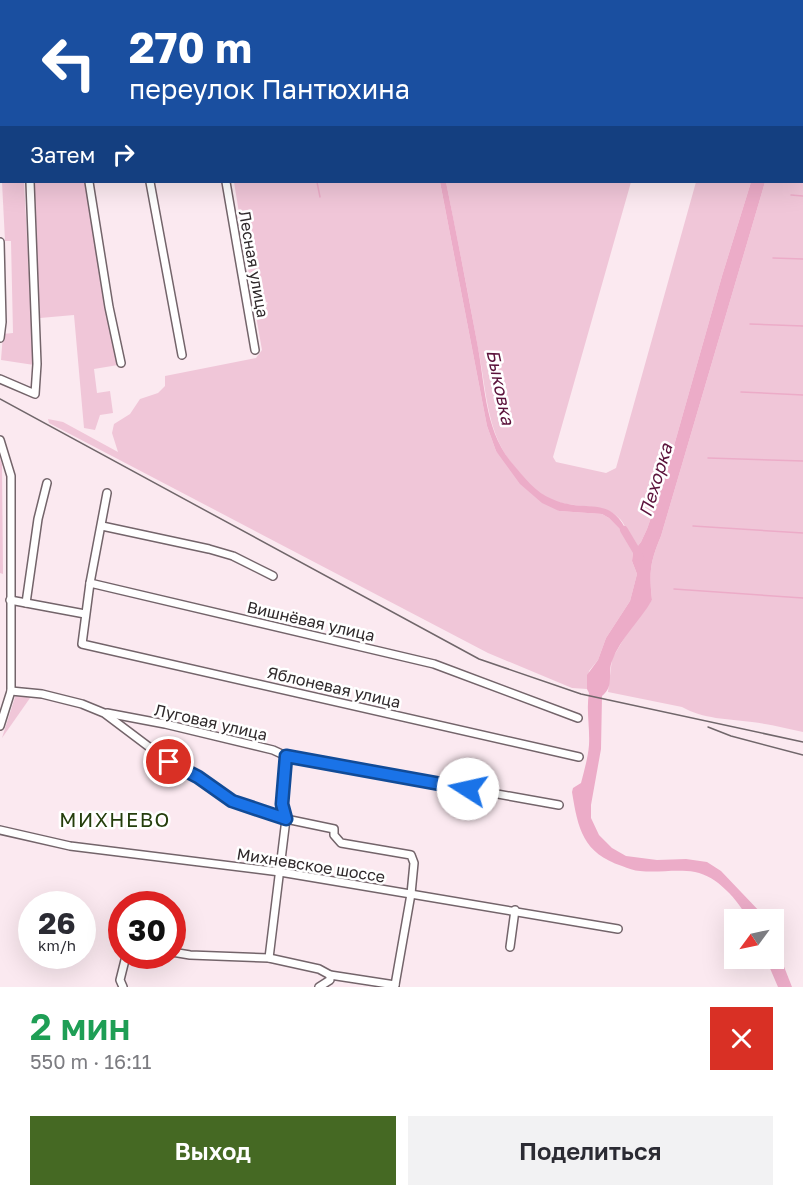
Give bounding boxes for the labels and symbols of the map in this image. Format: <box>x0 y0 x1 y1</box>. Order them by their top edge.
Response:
street label: Лесная улица <box>235 209 273 319</box>
water label: Быковка <box>482 347 520 427</box>
water label: Пехорка <box>633 440 677 519</box>
street label: Вишнёвая улица <box>245 597 377 645</box>
street label: Яблоневая улица <box>265 662 403 712</box>
street label: Луговая улица <box>153 699 269 745</box>
pin <box>143 736 194 787</box>
position arrow <box>436 757 500 821</box>
district label: МИХНЕВО <box>59 807 171 831</box>
street label: Михневское шоссе <box>235 843 387 887</box>
speed limit sign: 30 <box>108 891 186 969</box>
north arrow <box>724 909 784 969</box>

